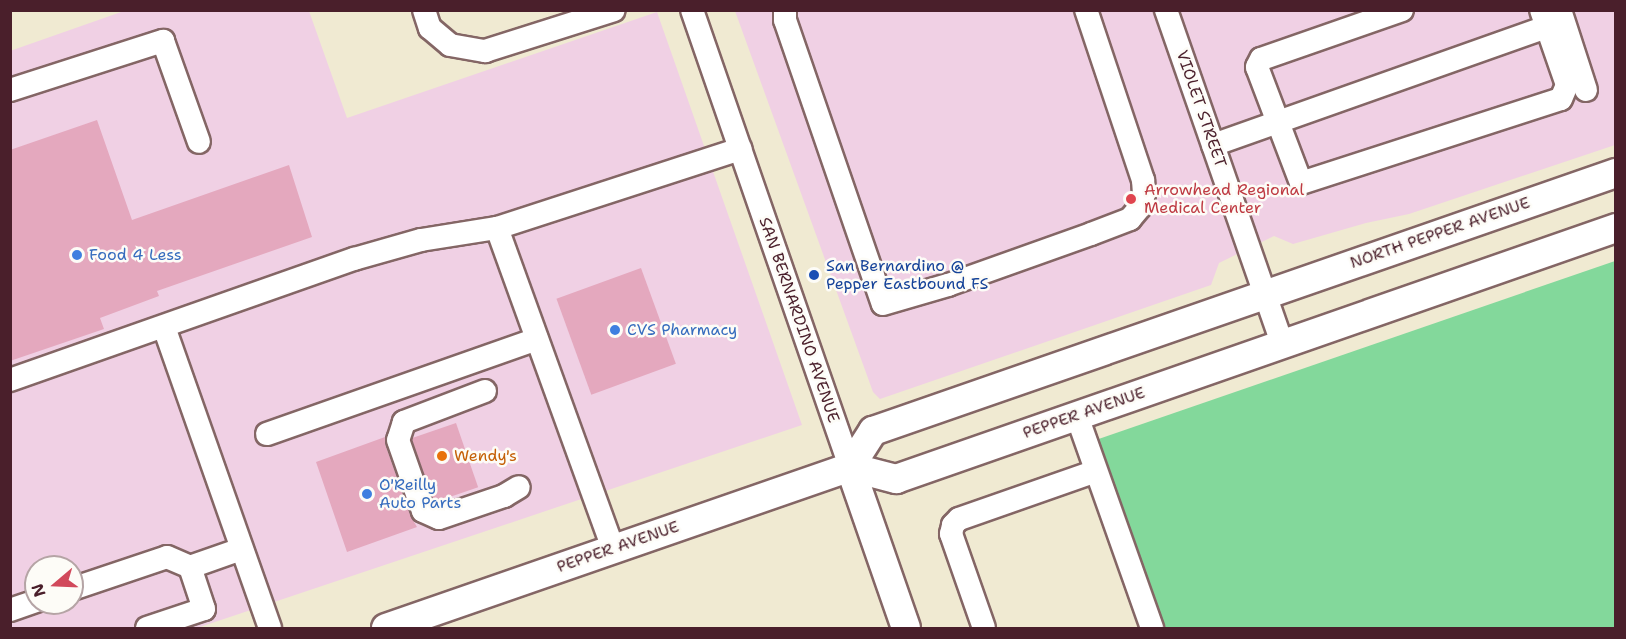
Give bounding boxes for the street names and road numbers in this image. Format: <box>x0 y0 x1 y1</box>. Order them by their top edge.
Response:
street label: VIOLET STREET <box>1172 48 1230 170</box>
street label: NORTH PEPPER AVENUE <box>1348 193 1532 273</box>
street label: SAN BERNARDINO AVENUE <box>755 215 843 425</box>
street label: PEPPER AVENUE <box>1020 383 1148 443</box>
street label: PEPPER AVENUE <box>554 517 682 577</box>

